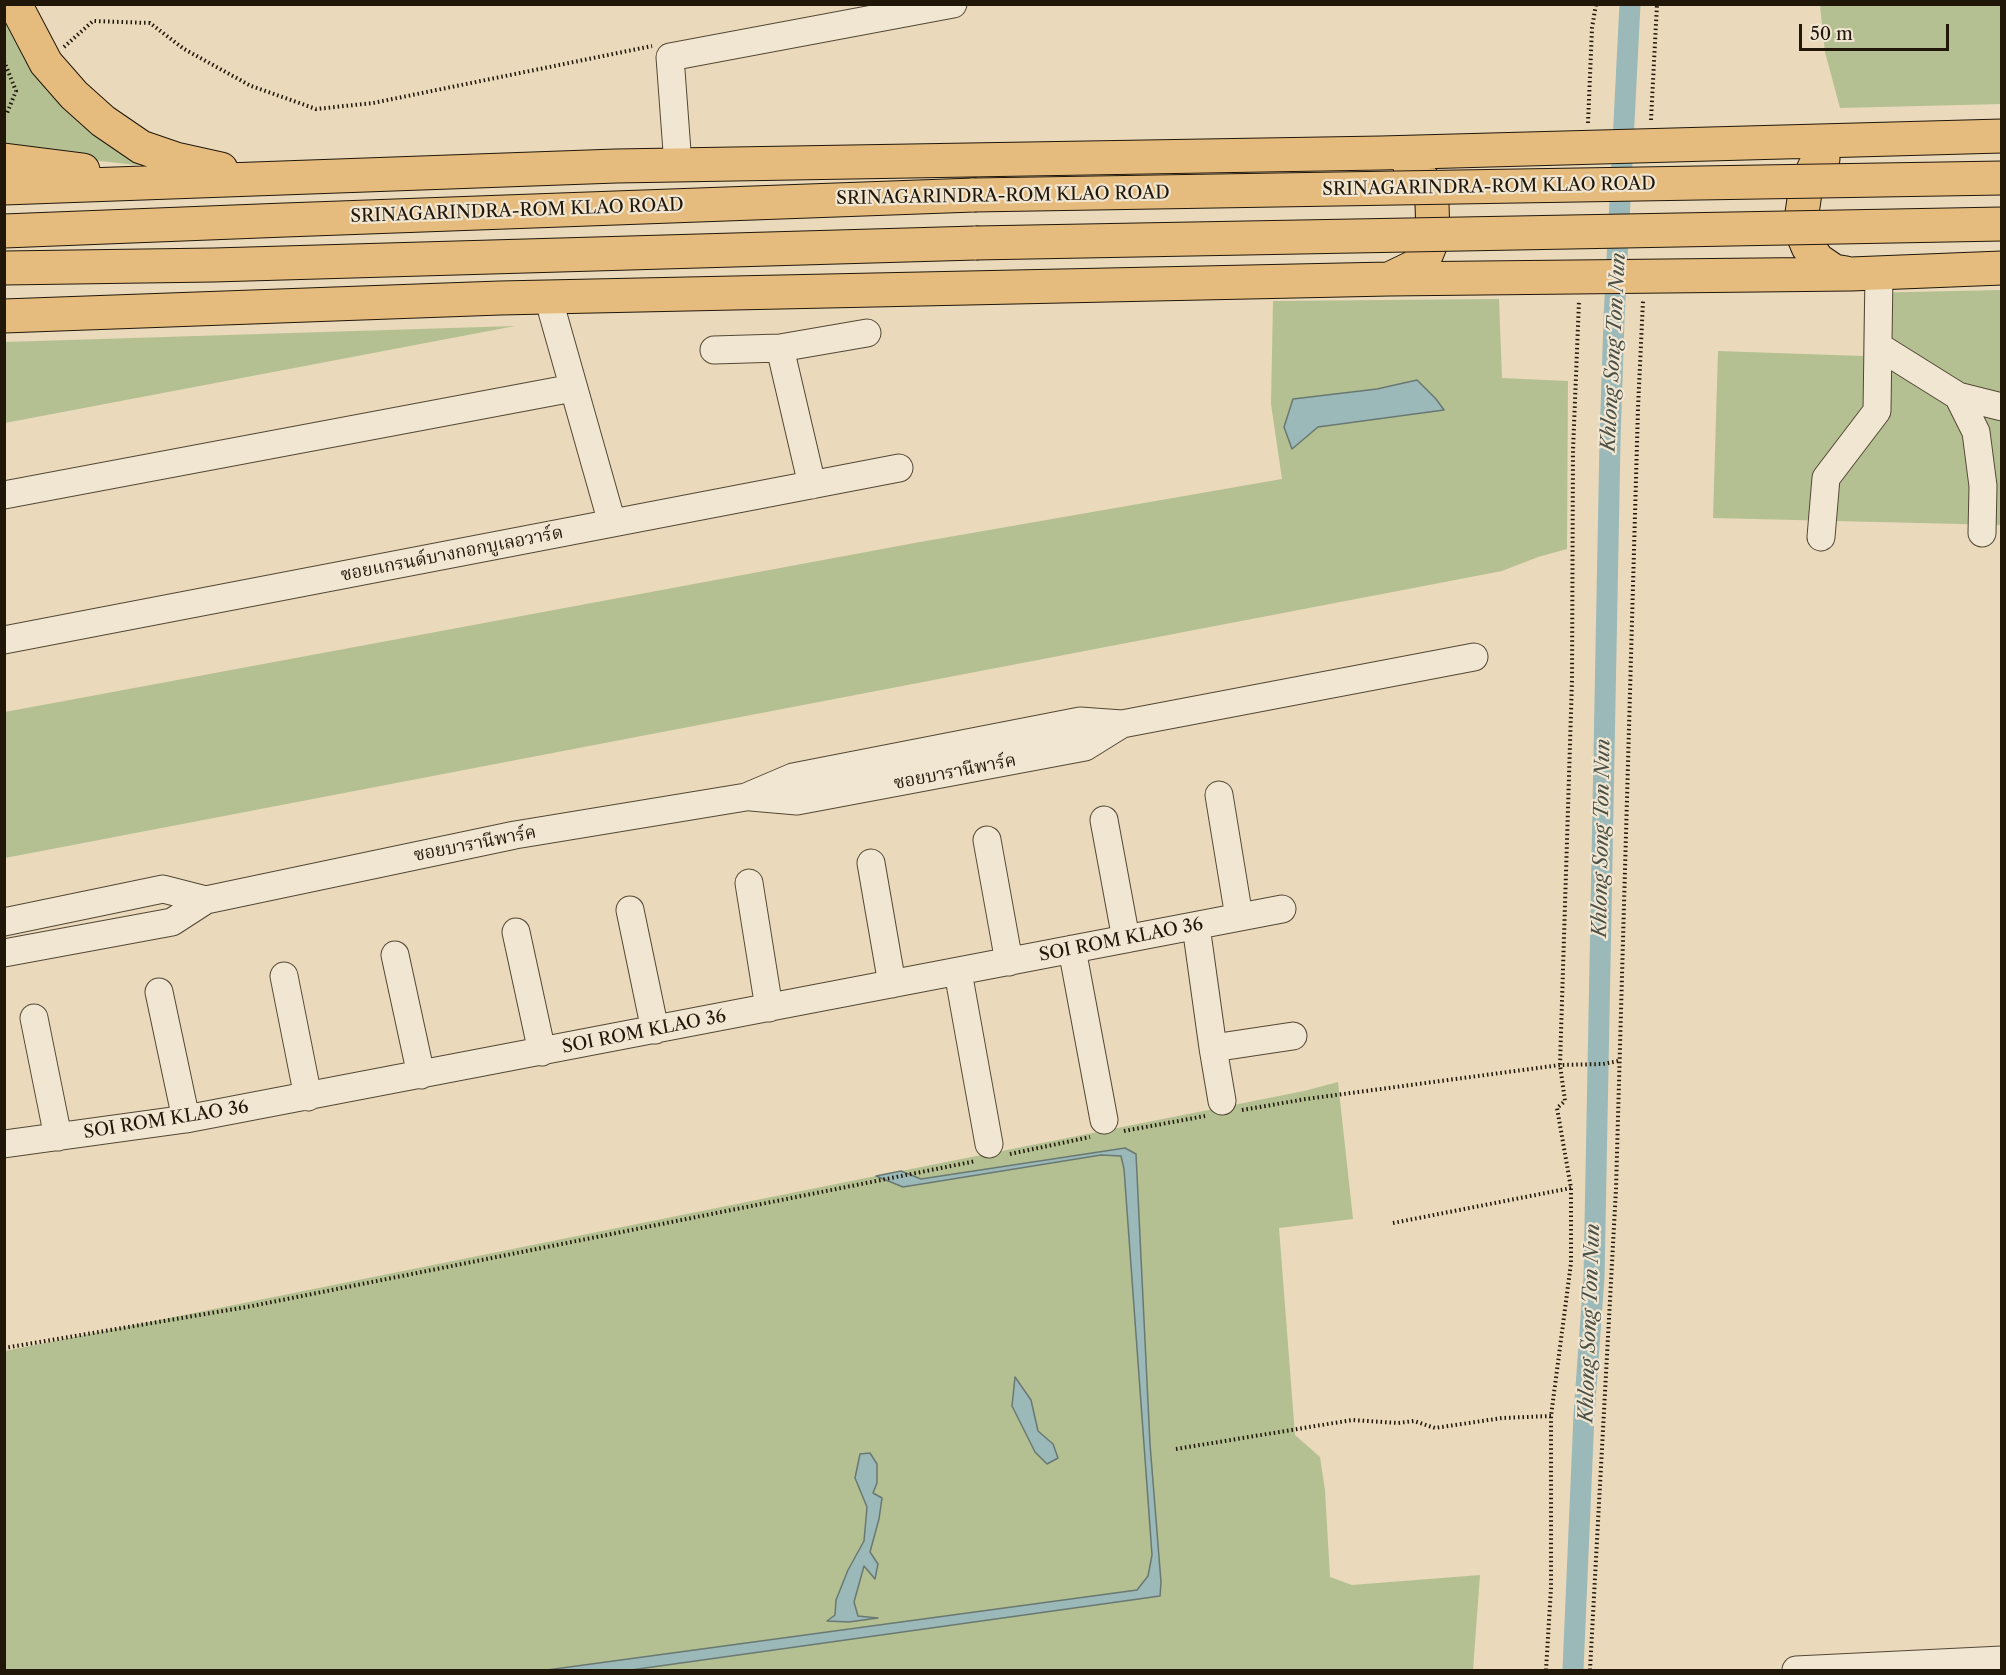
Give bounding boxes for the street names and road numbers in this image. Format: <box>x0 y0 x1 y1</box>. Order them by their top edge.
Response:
street label: SRINAGARINDRA-ROM KLAO ROAD <box>1322 173 1656 201</box>
street label: SRINAGARINDRA-ROM KLAO ROAD <box>836 182 1170 210</box>
street label: SRINAGARINDRA-ROM KLAO ROAD <box>350 194 684 228</box>
street label: ซอยแกรนด์บางกอกบูเลอวาร์ด <box>339 522 565 586</box>
street label: ซอยบารานีพาร์ค <box>892 750 1018 794</box>
street label: ซอยบารานีพาร์ค <box>412 822 538 866</box>
street label: SOI ROM KLAO 36 <box>1037 914 1205 966</box>
street label: SOI ROM KLAO 36 <box>560 1006 728 1058</box>
street label: SOI ROM KLAO 36 <box>82 1096 250 1144</box>

